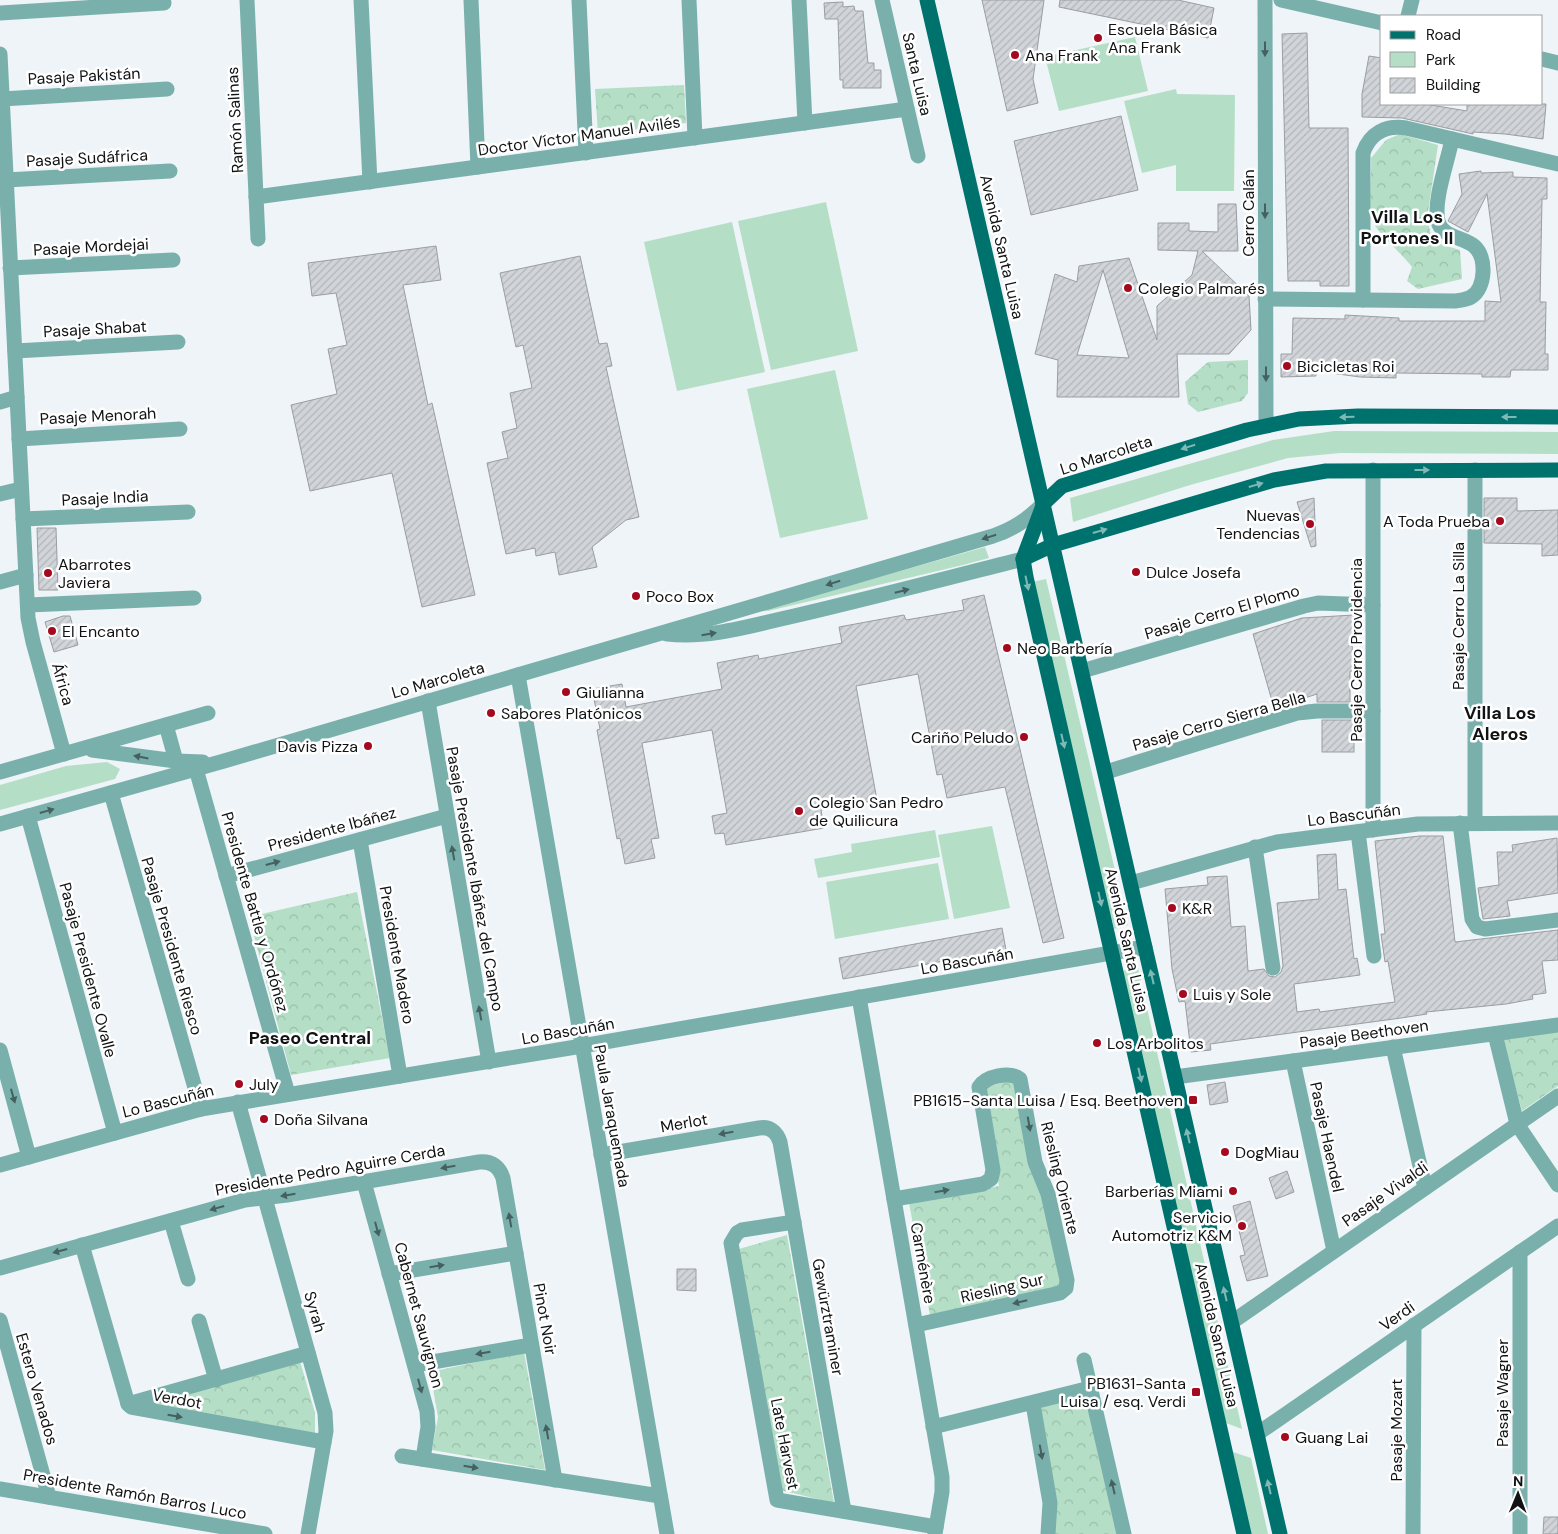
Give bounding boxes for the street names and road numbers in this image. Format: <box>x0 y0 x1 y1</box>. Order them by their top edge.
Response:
street label: Santa Luisa <box>897 30 937 118</box>
street label: Pasaje Pakistán <box>27 63 141 89</box>
street label: Ramón Salinas <box>222 66 248 174</box>
street label: Doctor Víctor Manuel Avilés <box>476 111 682 161</box>
street label: Pasaje Sudáfrica <box>26 144 148 172</box>
street label: Cerro Calán <box>1238 169 1259 257</box>
street label: Avenida Santa Luisa <box>975 173 1029 321</box>
street label: Pasaje Mordejai <box>33 233 149 261</box>
street label: Pasaje Shabat <box>43 316 147 342</box>
street label: Pasaje Menorah <box>39 402 157 430</box>
street label: Lo Marcoleta <box>1057 430 1155 480</box>
street label: Pasaje India <box>61 485 149 511</box>
street label: Pasaje Cerro La Silla <box>1448 542 1469 690</box>
street label: Pasaje Cerro Providencia <box>1346 558 1367 742</box>
street label: Pasaje Cerro El Plomo <box>1142 580 1302 644</box>
street label: Lo Marcoleta <box>389 657 487 703</box>
street label: África <box>47 660 79 708</box>
street label: Pasaje Cerro Sierra Bella <box>1130 686 1308 756</box>
street label: Pasaje Presidente Ibáñez del Campo <box>441 745 509 1013</box>
street label: Lo Bascuñán <box>1306 799 1402 831</box>
street label: Presidente Ibáñez <box>266 802 398 856</box>
street label: Presidente Battle y Ordóñez <box>216 809 294 1015</box>
street label: Pasaje Presidente Riesco <box>137 855 207 1037</box>
street label: Avenida Santa Luisa <box>1100 866 1154 1014</box>
street label: Pasaje Presidente Ovalle <box>55 880 121 1060</box>
street label: Presidente Madero <box>375 884 419 1026</box>
street label: Lo Bascuñán <box>919 943 1015 979</box>
street label: Lo Bascuñán <box>520 1013 616 1049</box>
street label: Pasaje Beethoven <box>1298 1015 1430 1053</box>
street label: Paula Jaraquemada <box>589 1043 635 1189</box>
street label: Lo Bascuñán <box>120 1079 216 1123</box>
street label: Pasaje Haendel <box>1305 1080 1349 1194</box>
street label: Merlot <box>659 1109 709 1137</box>
street label: Riesling Oriente <box>1036 1119 1084 1237</box>
street label: Presidente Pedro Aguirre Cerda <box>213 1139 447 1201</box>
street label: Pasaje Vivaldi <box>1338 1157 1432 1231</box>
street label: Carménère <box>906 1221 940 1305</box>
street label: Cabernet Sauvignon <box>389 1240 449 1390</box>
street label: Gewürztraminer <box>807 1257 849 1377</box>
street label: Avenida Santa Luisa <box>1190 1261 1244 1409</box>
street label: Riesling Sur <box>958 1268 1046 1308</box>
street label: Pinot Noir <box>528 1282 562 1357</box>
street label: Syrah <box>299 1289 331 1335</box>
street label: Verdi <box>1375 1296 1419 1336</box>
street label: Estero Venados <box>11 1331 63 1447</box>
street label: Pasaje Wagner <box>1492 1339 1513 1447</box>
street label: Pasaje Mozart <box>1386 1379 1407 1481</box>
street label: Verdot <box>151 1384 203 1414</box>
street label: Late Harvest <box>766 1396 804 1492</box>
street label: Presidente Ramón Barros Luco <box>22 1464 248 1524</box>

